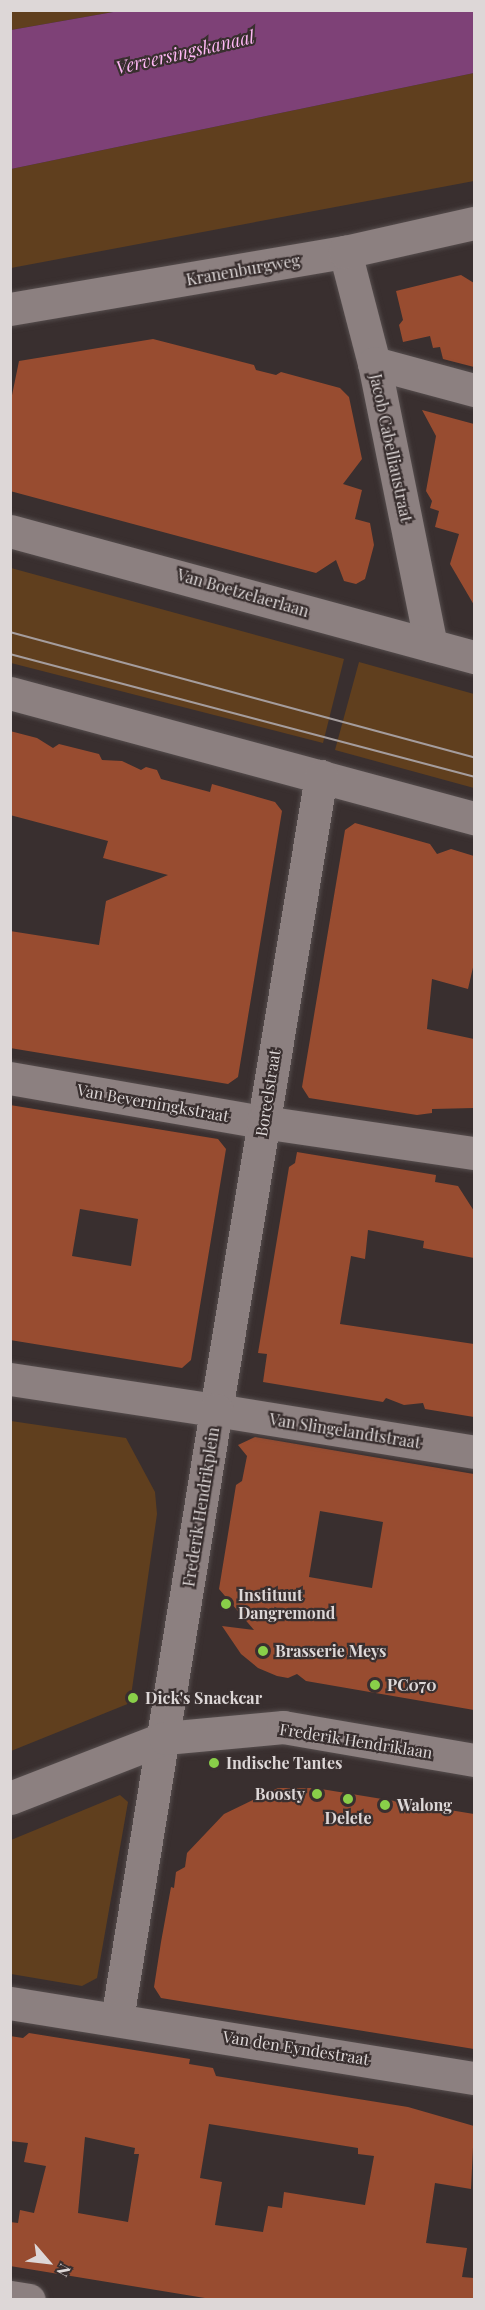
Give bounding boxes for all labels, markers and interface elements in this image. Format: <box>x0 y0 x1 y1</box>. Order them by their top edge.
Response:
water label: Verversingskanaal <box>114 26 256 78</box>
street label: Kranenburgweg <box>185 251 301 289</box>
street label: Jacob Cabelliaustraat <box>366 372 416 524</box>
street label: Van Boetzelaerlaan <box>175 565 311 621</box>
street label: Boreelstraat <box>252 1048 284 1138</box>
street label: Van Beverningkstraat <box>76 1080 230 1126</box>
street label: Van Slingelandtstraat <box>268 1410 422 1452</box>
street label: Frederik Hendrikplein <box>179 1426 223 1588</box>
place label: Instituut Dangremond <box>238 1585 335 1623</box>
marker: Instituut Dangremond <box>219 1597 233 1611</box>
place label: Brasserie Meys <box>275 1641 386 1661</box>
marker: Brasserie Meys <box>256 1644 270 1658</box>
place label: PC070 <box>387 1675 436 1695</box>
marker: PC070 <box>368 1678 382 1692</box>
place label: Dick's Snackcar <box>145 1688 262 1708</box>
marker: Dick's Snackcar <box>126 1691 140 1705</box>
street label: Frederik Hendriklaan <box>278 1719 434 1763</box>
place label: Indische Tantes <box>226 1753 343 1773</box>
marker: Indische Tantes <box>207 1756 221 1770</box>
place label: Boosty <box>255 1784 305 1804</box>
marker: Boosty <box>310 1787 324 1801</box>
marker: Delete <box>341 1792 355 1806</box>
place label: Walong <box>397 1795 452 1815</box>
marker: Walong <box>378 1798 392 1812</box>
place label: Delete <box>325 1808 371 1828</box>
street label: Van den Eyndestraat <box>221 2027 371 2069</box>
north arrow <box>18 2232 78 2292</box>
text: N <box>52 2261 76 2281</box>

